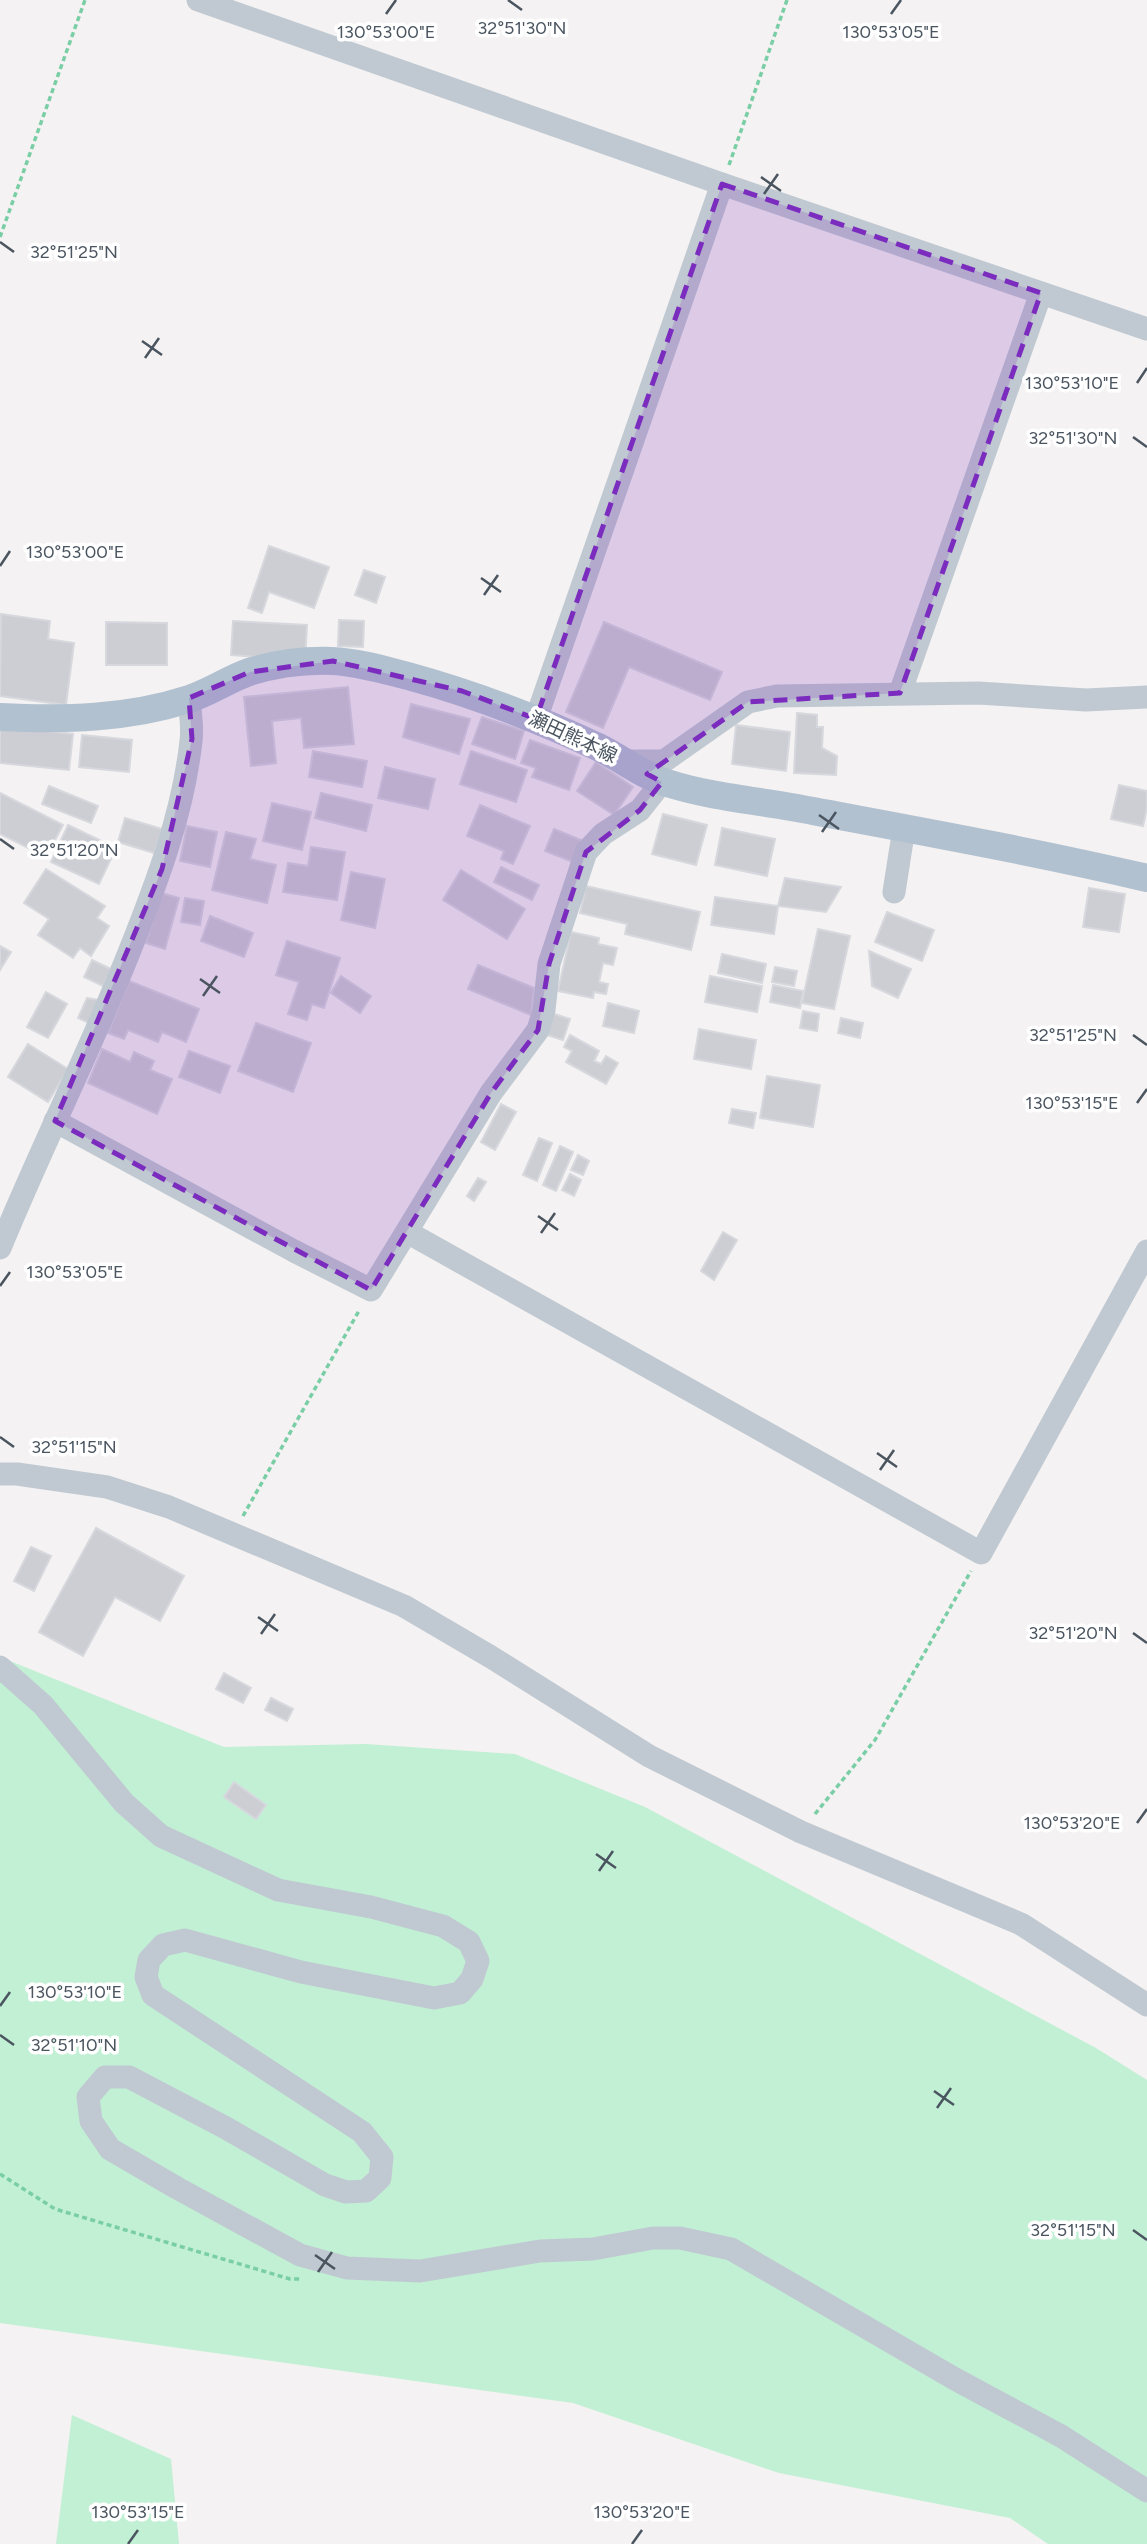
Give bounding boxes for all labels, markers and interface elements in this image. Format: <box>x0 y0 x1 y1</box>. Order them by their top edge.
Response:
text: 32°51'30"N <box>478 17 566 39</box>
text: 130°53'00"E <box>337 21 435 43</box>
text: 130°53'05"E <box>842 21 940 43</box>
text: 32°51'25"N <box>30 241 118 263</box>
text: 130°53'10"E <box>1025 372 1119 394</box>
text: 32°51'30"N <box>1029 427 1117 449</box>
text: 130°53'00"E <box>26 541 124 563</box>
street label: 瀬田熊本線 <box>525 706 621 768</box>
text: 32°51'20"N <box>29 839 119 861</box>
text: 32°51'25"N <box>1029 1024 1117 1046</box>
text: 130°53'15"E <box>1025 1092 1119 1114</box>
text: 130°53'05"E <box>26 1261 124 1283</box>
text: 32°51'15"N <box>31 1436 117 1458</box>
text: 32°51'20"N <box>1028 1622 1118 1644</box>
text: 130°53'20"E <box>1023 1812 1121 1834</box>
text: 130°53'10"E <box>28 1981 122 2003</box>
text: 32°51'10"N <box>31 2034 117 2056</box>
text: 32°51'15"N <box>1030 2219 1116 2241</box>
text: 130°53'15"E <box>91 2501 185 2523</box>
text: 130°53'20"E <box>593 2501 691 2523</box>

